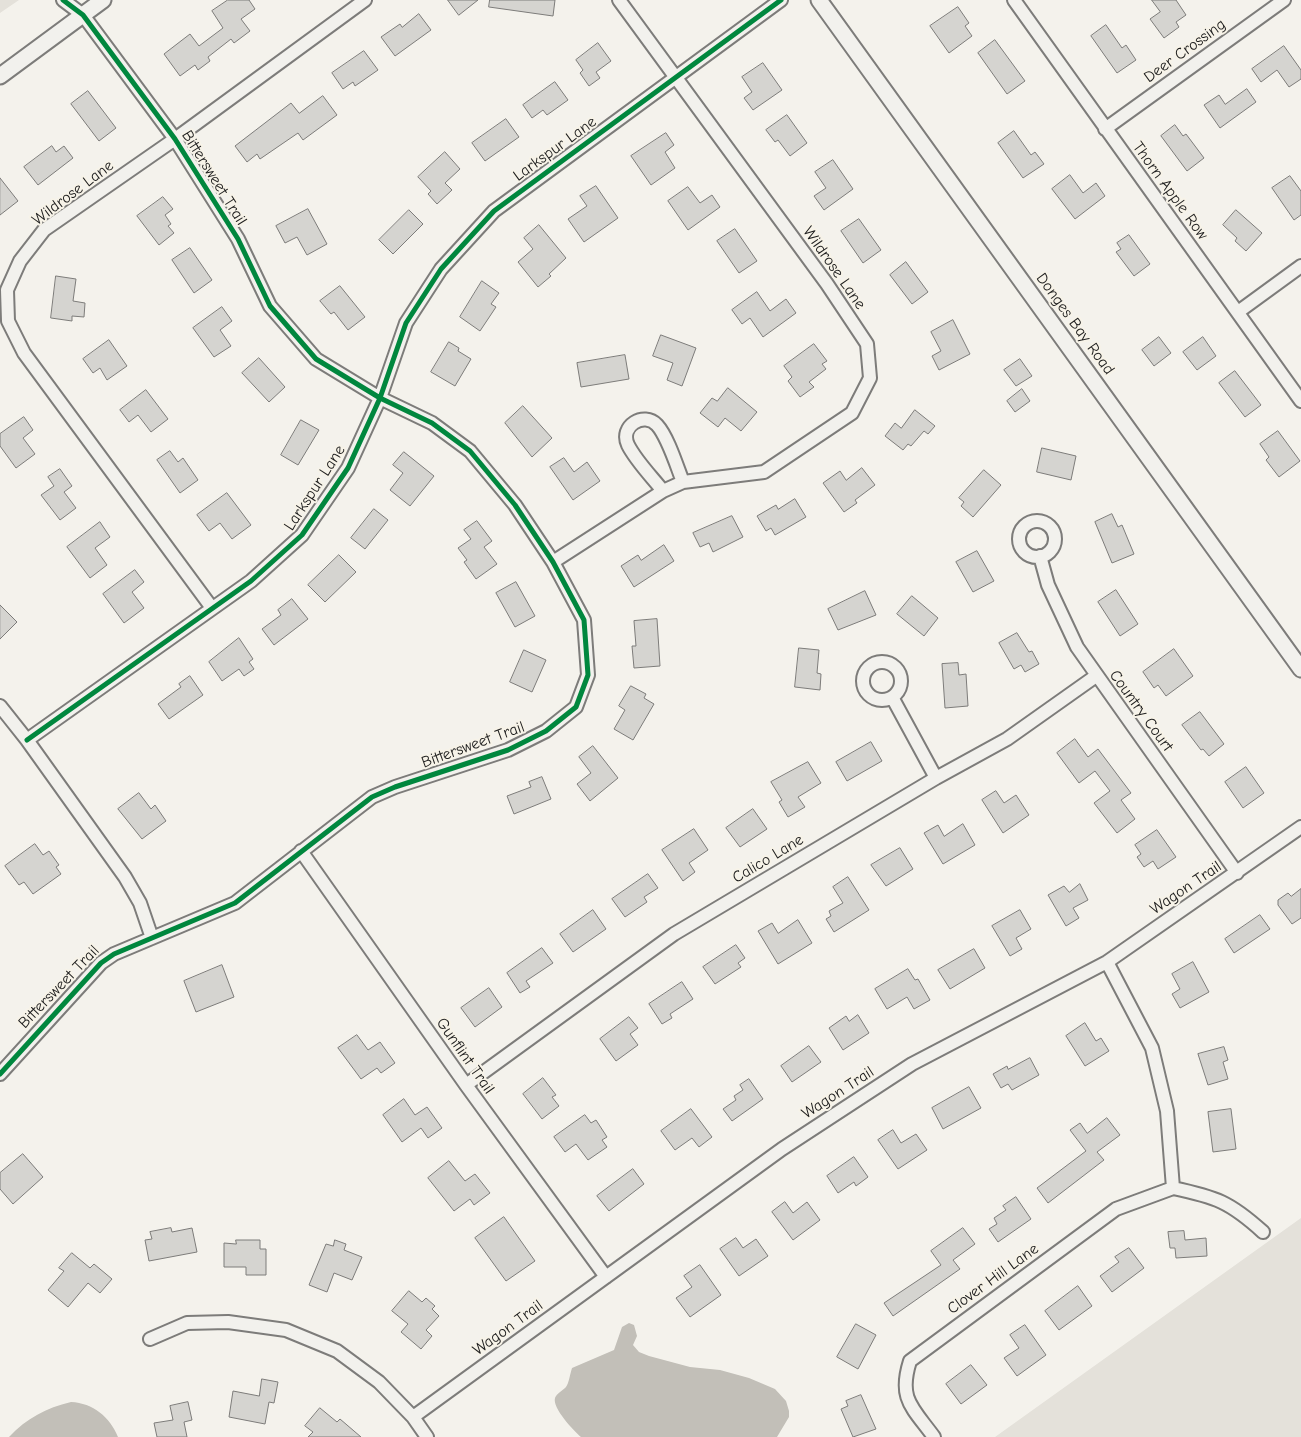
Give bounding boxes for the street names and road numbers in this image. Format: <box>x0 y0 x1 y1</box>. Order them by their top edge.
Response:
street label: Deer Crossing <box>1140 15 1230 87</box>
street label: Larkspur Lane <box>510 112 600 186</box>
street label: Bittersweet Trail <box>177 127 251 229</box>
street label: Thorn Apple Row <box>1128 138 1212 244</box>
street label: Wildrose Lane <box>29 156 117 230</box>
street label: Wildrose Lane <box>798 223 870 313</box>
street label: Donges Bay Road <box>1032 269 1118 379</box>
street label: Larkspur Lane <box>280 442 350 534</box>
street label: Country Court <box>1105 666 1177 756</box>
street label: Bittersweet Trail <box>419 717 527 773</box>
street label: Calico Lane <box>729 830 807 888</box>
street label: Wagon Trail <box>1147 857 1225 919</box>
street label: Bittersweet Trail <box>14 941 104 1033</box>
street label: Gunflint Trail <box>432 1014 498 1098</box>
street label: Wagon Trail <box>798 1063 878 1123</box>
street label: Clover Hill Lane <box>944 1239 1042 1319</box>
street label: Wagon Trail <box>469 1296 547 1360</box>

